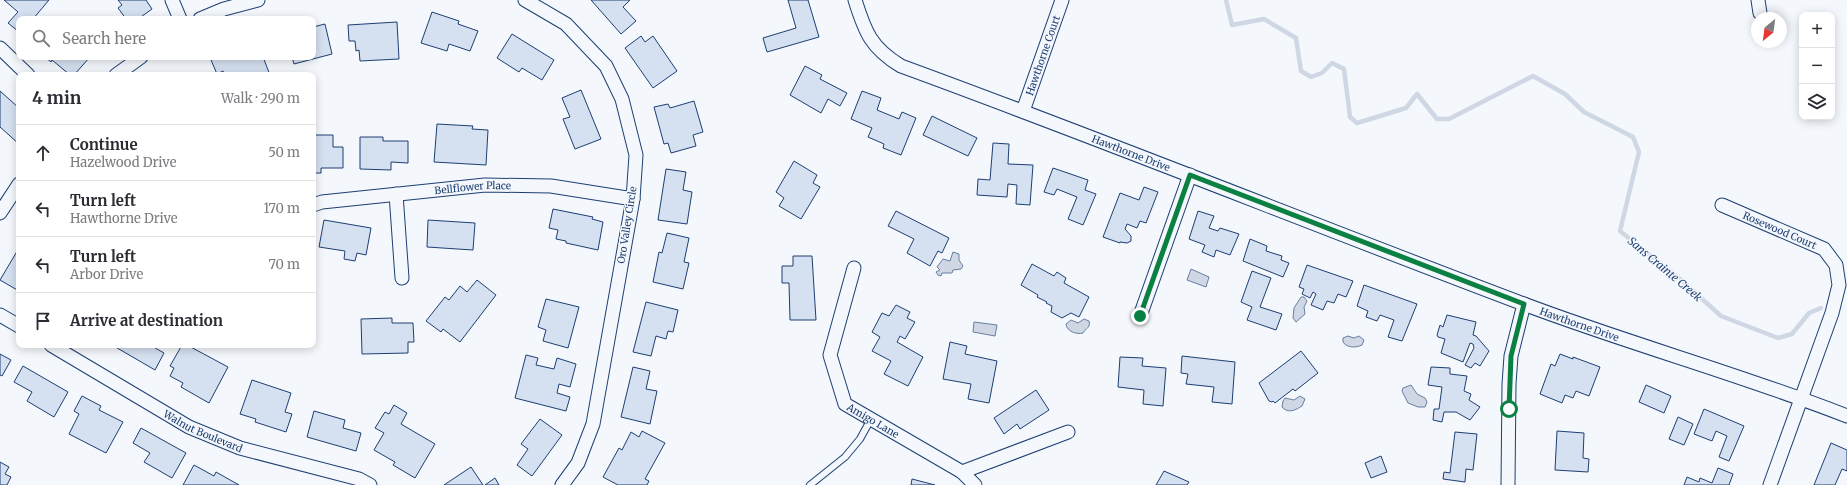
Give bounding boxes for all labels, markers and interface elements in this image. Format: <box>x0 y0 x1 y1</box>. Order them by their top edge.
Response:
north arrow <box>1751 12 1787 48</box>
map controls <box>1799 12 1835 120</box>
button: + <box>1799 12 1835 48</box>
street label: Hawthorne Court <box>1023 14 1063 97</box>
search box <box>16 16 316 60</box>
icon: search <box>30 27 52 49</box>
text: Search here <box>62 29 146 48</box>
button: − <box>1799 48 1835 84</box>
button: layers <box>1799 84 1835 120</box>
text: 4 min <box>32 87 81 109</box>
text: Walk · 290 m <box>221 90 300 107</box>
street label: Hawthorne Drive <box>1090 132 1172 174</box>
text: Continue <box>70 135 138 154</box>
icon: ahead <box>32 142 54 164</box>
text: 50 m <box>268 144 300 161</box>
text: Hazelwood Drive <box>70 154 176 171</box>
street label: Bellflower Place <box>434 178 511 197</box>
street label: Oro Valley Circle <box>614 185 640 265</box>
text: Turn left <box>70 191 136 210</box>
icon: left <box>32 198 54 220</box>
text: 170 m <box>263 200 300 217</box>
street label: Rosewood Court <box>1741 208 1819 252</box>
text: Hawthorne Drive <box>70 210 178 227</box>
water label: Sans Crainte Creek <box>1625 234 1705 304</box>
text: Turn left <box>70 247 136 266</box>
icon: left <box>32 254 54 276</box>
text: 70 m <box>269 256 300 273</box>
text: Arbor Drive <box>70 266 143 283</box>
street label: Hawthorne Drive <box>1538 304 1621 344</box>
route end <box>1131 307 1149 325</box>
icon: arrive <box>32 310 54 332</box>
text: Arrive at destination <box>70 311 223 330</box>
street label: Amigo Lane <box>844 400 901 441</box>
route start <box>1500 400 1518 418</box>
street label: Walnut Boulevard <box>160 406 244 455</box>

